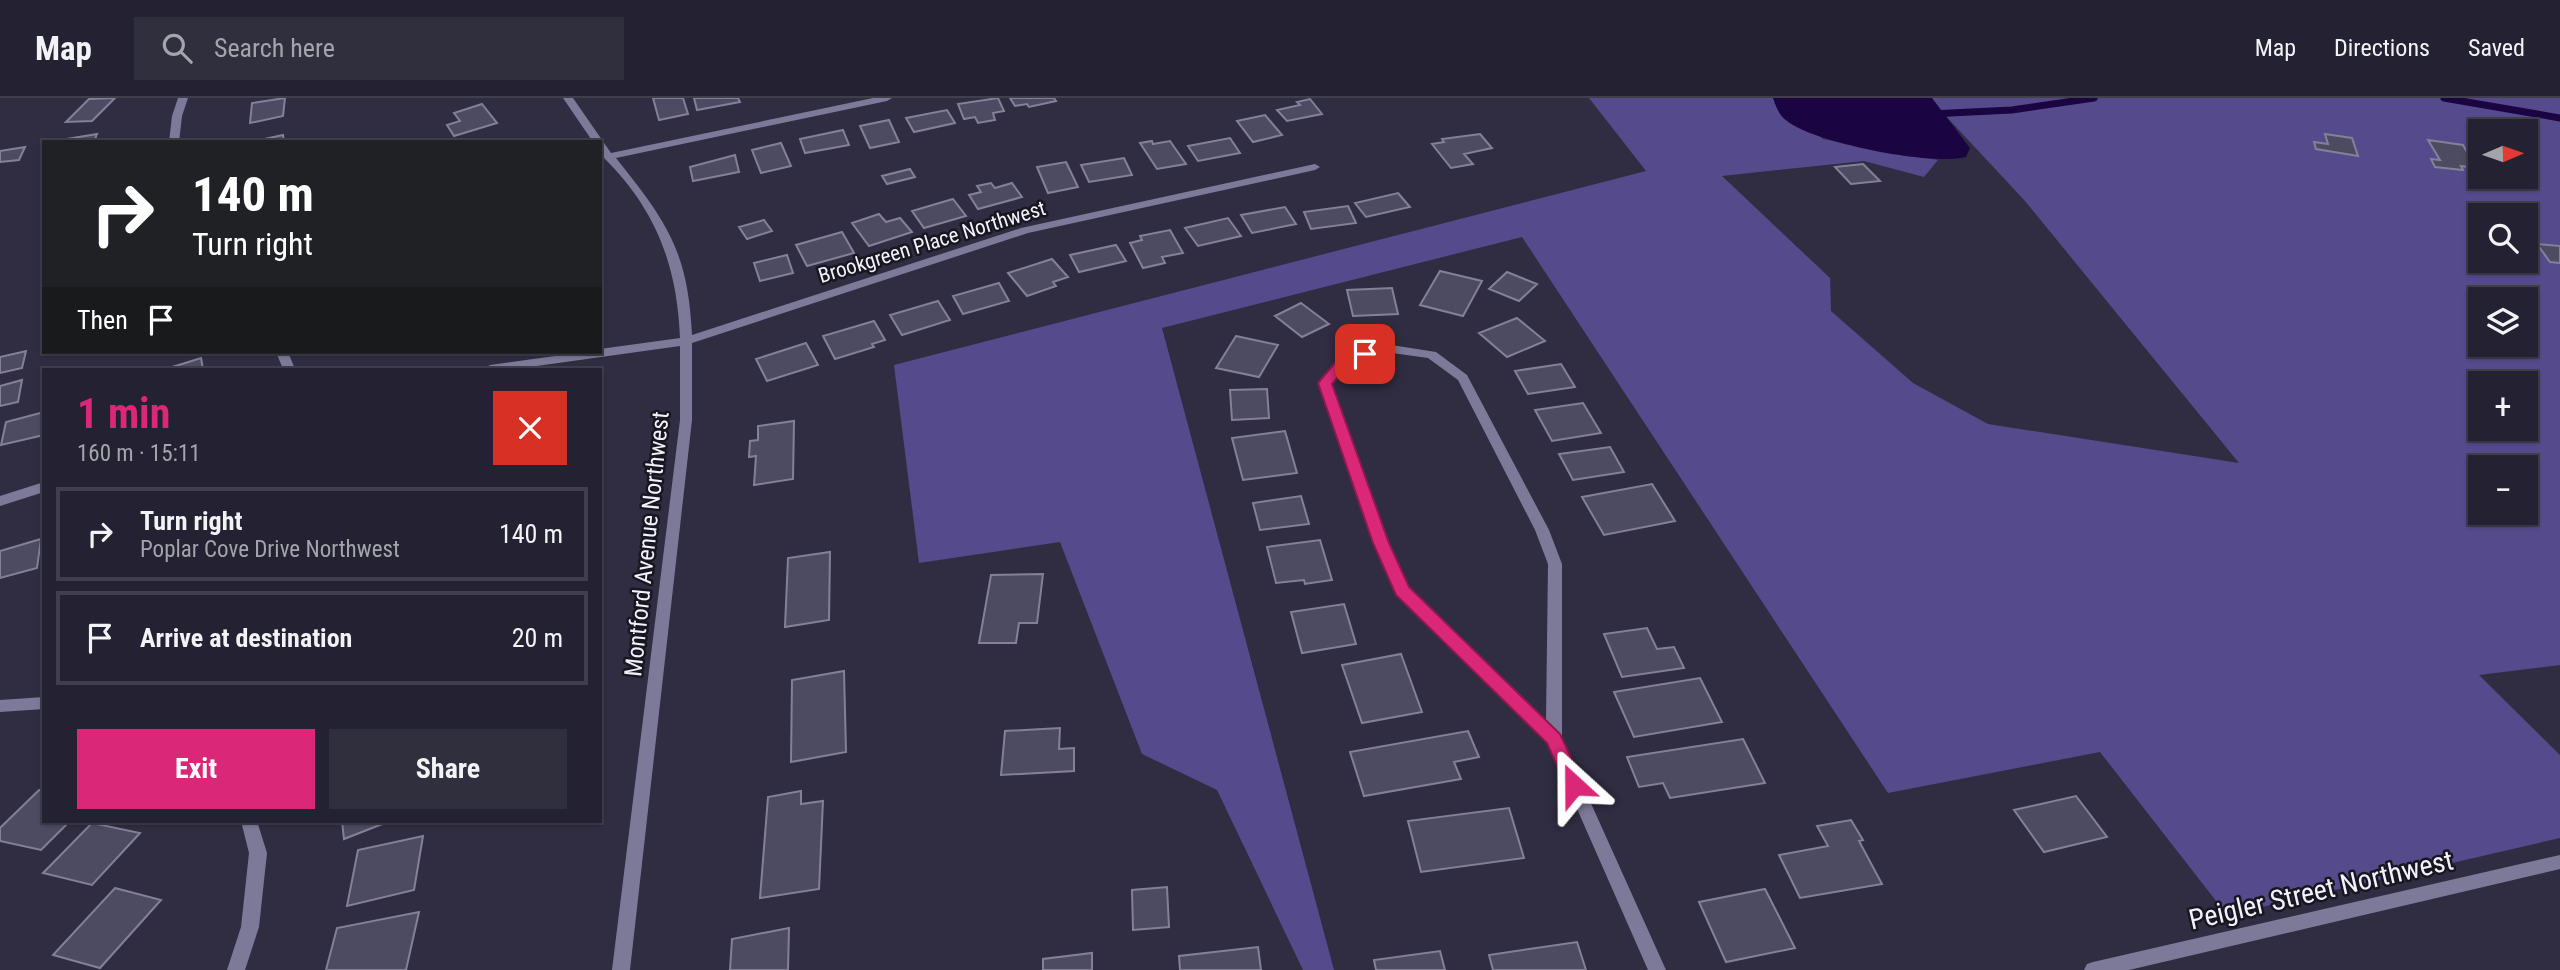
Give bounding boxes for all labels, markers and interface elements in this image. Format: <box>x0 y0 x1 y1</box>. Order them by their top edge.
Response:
search box <box>134 17 624 80</box>
text: Map <box>35 29 92 68</box>
icon: search <box>158 29 196 67</box>
text: Search here <box>214 33 335 63</box>
text: Map <box>2255 34 2296 62</box>
text: Directions <box>2334 34 2430 62</box>
text: Saved <box>2468 34 2525 62</box>
north arrow <box>2468 119 2538 189</box>
map controls <box>2468 119 2538 525</box>
text: 140 m <box>192 166 314 223</box>
icon: right <box>77 168 168 259</box>
street label: Brookgreen Place Northwest <box>816 196 1048 288</box>
button: search <box>2468 203 2538 273</box>
text: Turn right <box>192 225 313 263</box>
button: layers <box>2468 287 2538 357</box>
icon: arrive <box>142 301 180 339</box>
text: Then <box>77 305 128 335</box>
pin <box>1335 324 1395 384</box>
icon: arrive <box>1346 335 1384 373</box>
button: + <box>2468 371 2538 441</box>
text: 1 min <box>77 389 170 438</box>
button: close <box>493 391 567 465</box>
street label: Montford Avenue Northwest <box>619 410 675 678</box>
text: 160 m · 15:11 <box>77 440 201 467</box>
button: − <box>2468 455 2538 525</box>
text: Turn right <box>140 506 242 536</box>
icon: right <box>81 515 119 553</box>
text: 140 m <box>499 519 563 549</box>
text: Poplar Cove Drive Northwest <box>140 536 400 563</box>
icon: arrive <box>81 619 119 657</box>
text: Arrive at destination <box>140 623 352 653</box>
text: 20 m <box>512 623 563 653</box>
button: Exit <box>77 729 315 809</box>
button: Share <box>329 729 567 809</box>
position arrow <box>1537 748 1611 822</box>
street label: Peigler Street Northwest <box>2186 844 2456 936</box>

